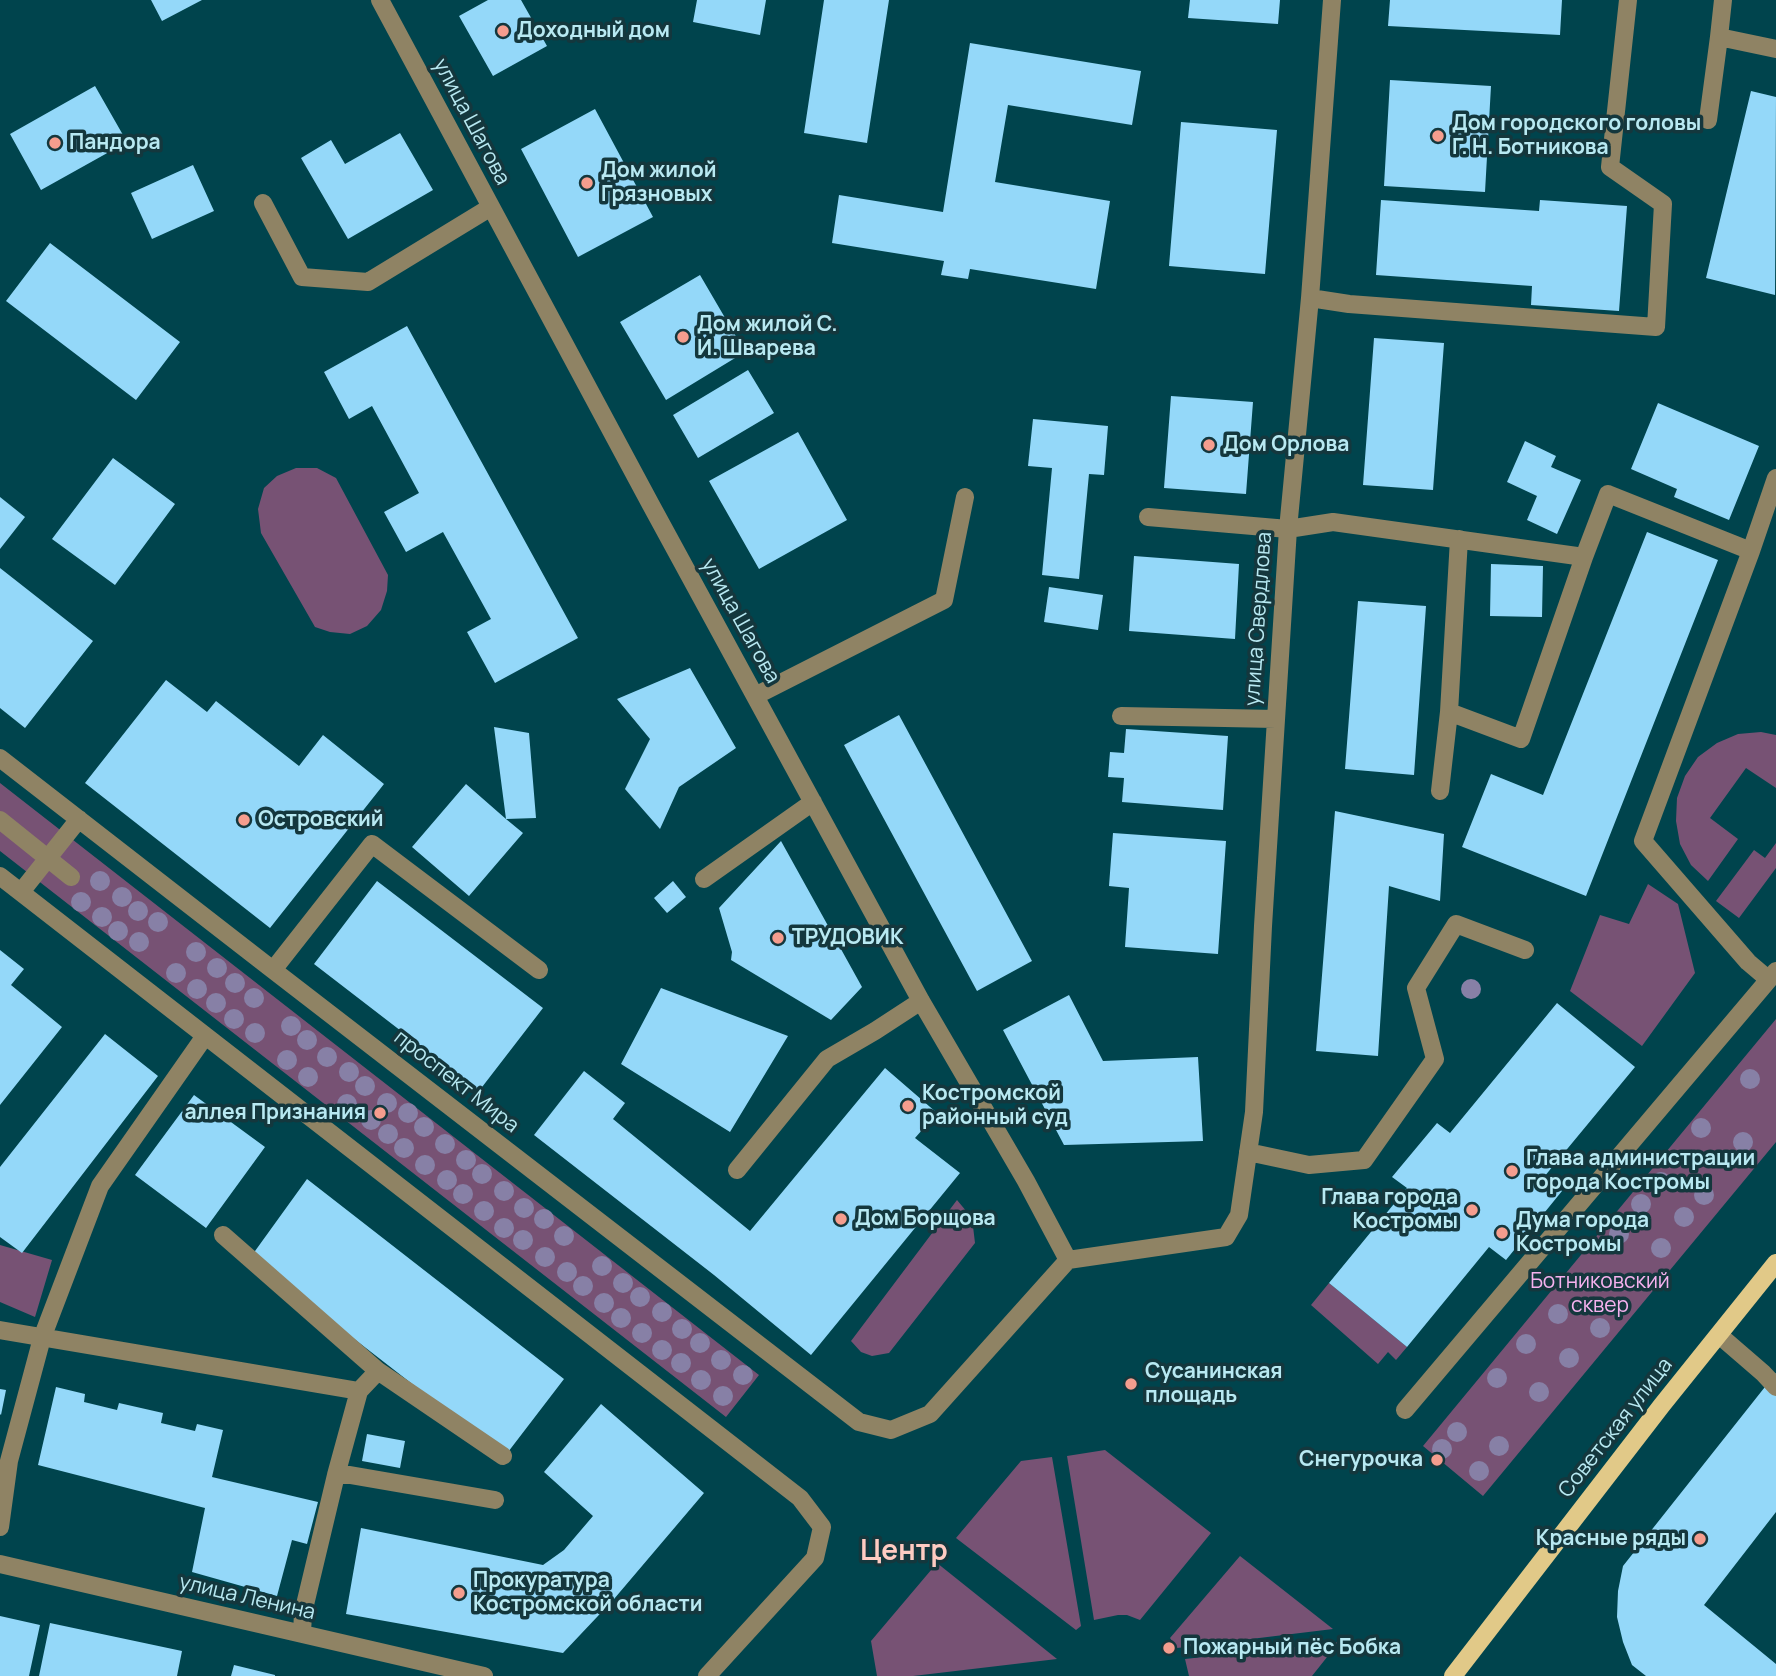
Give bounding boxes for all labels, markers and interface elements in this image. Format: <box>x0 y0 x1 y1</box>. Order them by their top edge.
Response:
place label: Доходный дом <box>517 18 670 44</box>
marker: Доходный дом <box>495 23 511 39</box>
street label: улица Шагова <box>427 55 515 189</box>
place label: Дом городского головы Г. Н. Ботникова <box>1452 111 1701 161</box>
marker: Дом городского головы Г. Н. Ботникова <box>1430 128 1446 144</box>
place label: Пандора <box>69 130 161 156</box>
marker: Пандора <box>47 135 63 151</box>
place label: Дом жилой Грязновых <box>601 158 716 208</box>
marker: Дом жилой Грязновых <box>579 175 595 191</box>
place label: Дом жилой С. И. Шварева <box>697 312 838 362</box>
marker: Дом жилой С. И. Шварева <box>675 329 691 345</box>
place label: Дом Орлова <box>1223 432 1349 458</box>
marker: Дом Орлова <box>1201 437 1217 453</box>
street label: улица Свердлова <box>1240 531 1278 707</box>
street label: улица Шагова <box>695 554 785 688</box>
place label: Островский <box>258 807 383 833</box>
marker: Островский <box>236 812 252 828</box>
place label: ТРУДОВИК <box>792 925 903 951</box>
marker: ТРУДОВИК <box>770 930 786 946</box>
street label: проспект Мира <box>389 1025 523 1139</box>
place label: Костромской районный суд <box>922 1081 1068 1131</box>
marker: Костромской районный суд <box>900 1098 916 1114</box>
place label: аллея Признания <box>185 1100 366 1126</box>
marker: аллея Признания <box>372 1105 388 1121</box>
place label: Глава администрации города Костромы <box>1526 1146 1755 1196</box>
marker: Глава администрации города Костромы <box>1504 1163 1520 1179</box>
place label: Глава города Костромы <box>1321 1185 1458 1235</box>
marker: Глава города Костромы <box>1464 1202 1480 1218</box>
place label: Дом Борщова <box>855 1206 996 1232</box>
place label: Дума города Костромы <box>1516 1208 1649 1258</box>
marker: Дом Борщова <box>833 1211 849 1227</box>
marker: Дума города Костромы <box>1494 1225 1510 1241</box>
park label: Ботниковский сквер <box>1530 1269 1670 1319</box>
street label: Советская улица <box>1554 1353 1678 1503</box>
place label: Сусанинская площадь <box>1145 1359 1282 1409</box>
marker: Сусанинская площадь <box>1123 1376 1139 1392</box>
place label: Снегурочка <box>1299 1447 1423 1473</box>
marker: Снегурочка <box>1429 1452 1445 1468</box>
place label: Красные ряды <box>1536 1526 1686 1552</box>
marker: Красные ряды <box>1692 1531 1708 1547</box>
district label: Центр <box>860 1535 948 1569</box>
place label: Прокуратура Костромской области <box>473 1568 702 1618</box>
street label: улица Ленина <box>176 1570 318 1626</box>
marker: Прокуратура Костромской области <box>451 1585 467 1601</box>
place label: Пожарный пёс Бобка <box>1183 1635 1401 1661</box>
marker: Пожарный пёс Бобка <box>1161 1640 1177 1656</box>

